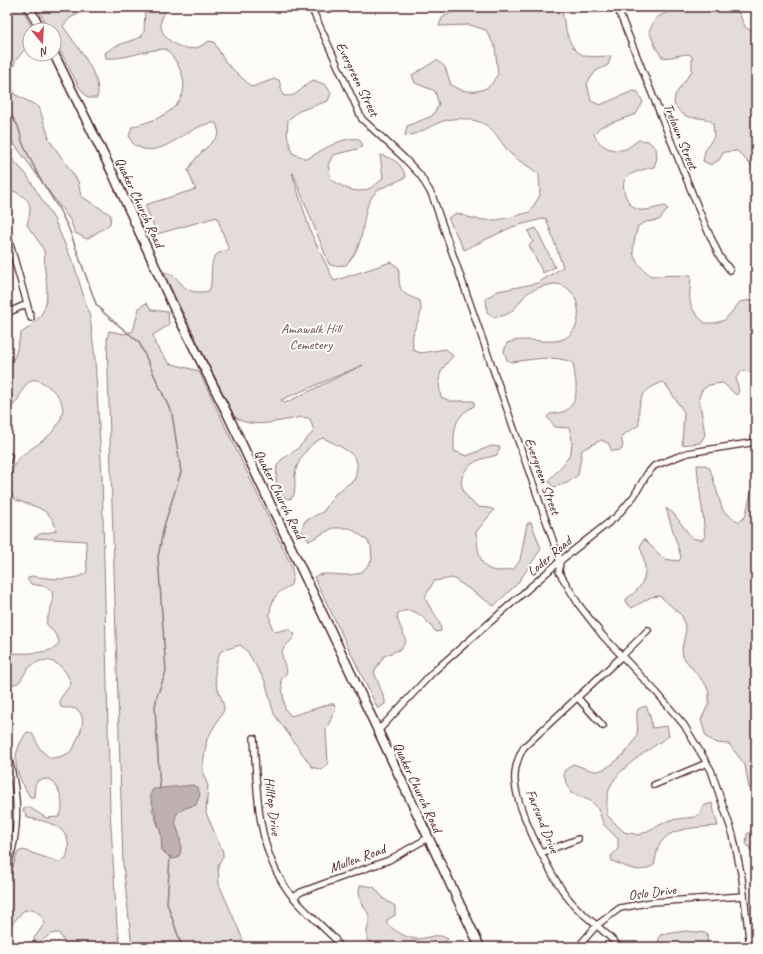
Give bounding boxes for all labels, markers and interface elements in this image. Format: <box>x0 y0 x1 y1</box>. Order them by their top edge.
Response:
north arrow <box>22 22 62 62</box>
street label: Evergreen Street <box>332 39 383 120</box>
text: N <box>38 44 50 60</box>
street label: Trelawn Street <box>660 101 702 173</box>
street label: Quaker Church Road <box>111 155 169 252</box>
park label: Amawalk Hill Cemetery <box>281 320 344 353</box>
street label: Evergreen Street <box>521 435 565 518</box>
street label: Quaker Church Road <box>251 447 310 544</box>
street label: Loder Road <box>524 531 577 580</box>
street label: Quaker Church Road <box>389 740 447 837</box>
street label: Hilltop Drive <box>260 776 285 838</box>
street label: Farsund Drive <box>522 787 564 857</box>
street label: Mullen Road <box>327 840 390 876</box>
street label: Oslo Drive <box>627 881 678 904</box>

